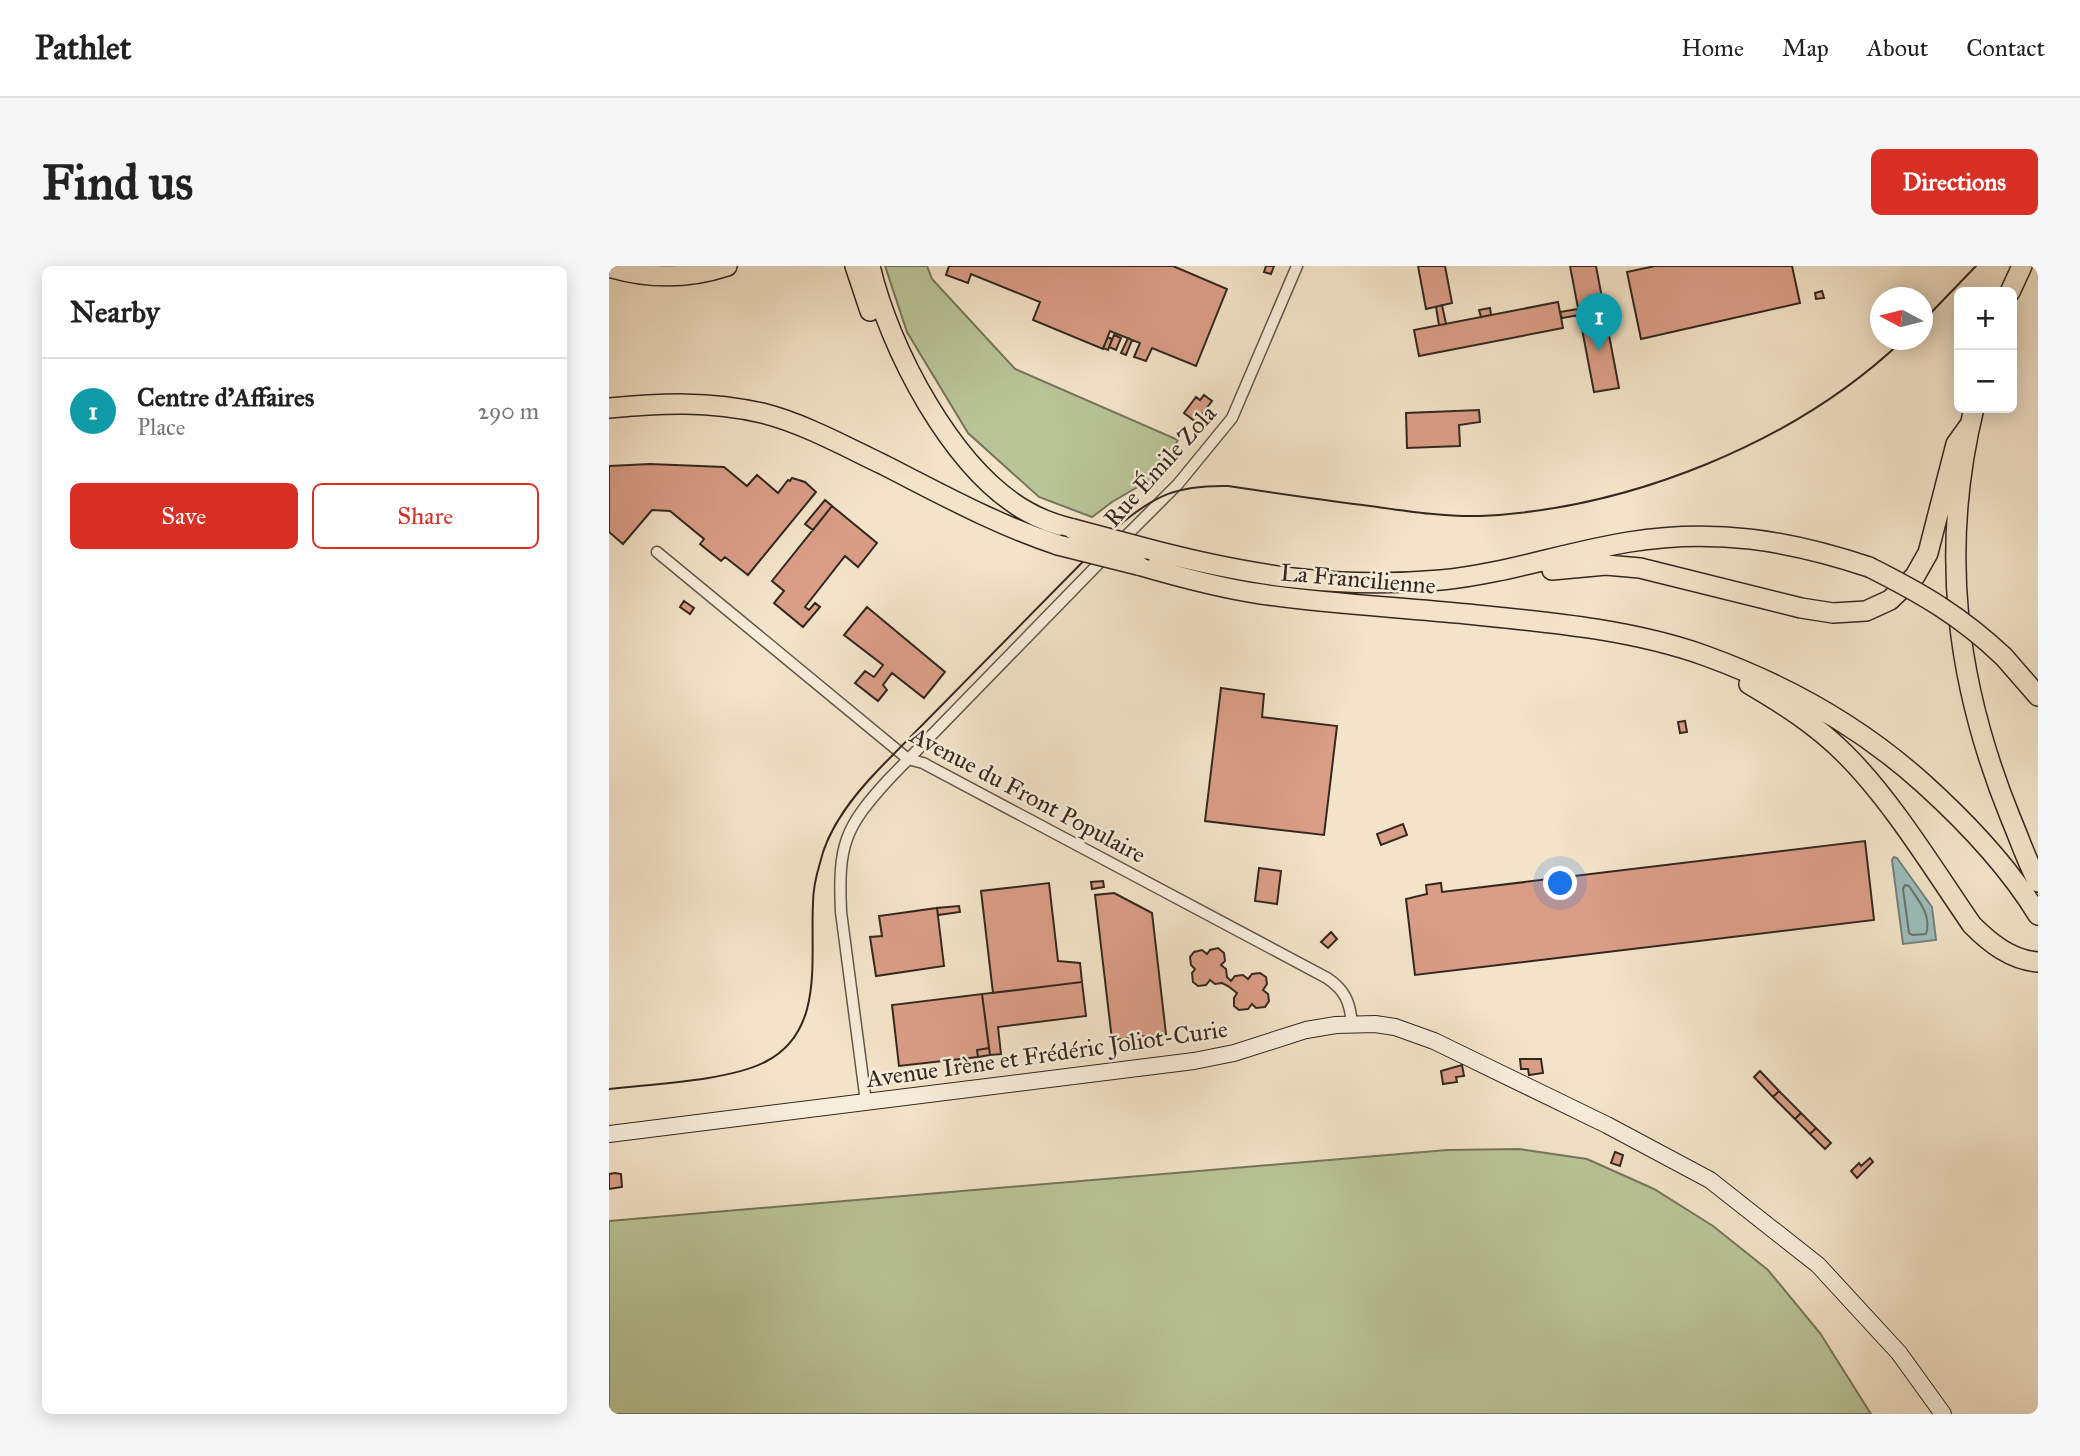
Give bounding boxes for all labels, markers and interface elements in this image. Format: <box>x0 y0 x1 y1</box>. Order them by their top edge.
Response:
text: Pathlet <box>35 28 132 68</box>
text: Home <box>1681 33 1744 63</box>
text: Map <box>1782 33 1829 63</box>
text: About <box>1867 33 1928 63</box>
text: Contact <box>1966 33 2045 63</box>
button: Directions <box>1871 149 2038 215</box>
text: Find us <box>42 153 193 212</box>
north arrow <box>1870 287 1933 350</box>
map controls <box>1954 287 2017 413</box>
button: + <box>1954 287 2017 350</box>
pin: 1 <box>1576 293 1622 351</box>
text: Nearby <box>70 294 160 330</box>
button: − <box>1954 350 2017 413</box>
text: Centre d'Affaires <box>137 381 314 413</box>
text: 1 <box>88 397 98 425</box>
text: 290 m <box>478 397 539 425</box>
street label: Rue Émile Zola <box>1097 398 1223 533</box>
text: Place <box>137 413 185 441</box>
button: Save <box>70 483 298 549</box>
button: Share <box>312 483 539 549</box>
street label: La Francilienne <box>1279 557 1437 601</box>
street label: Avenue du Front Populaire <box>904 720 1151 870</box>
your location <box>1543 866 1577 900</box>
street label: Avenue Irène et Frédéric Joliot-Curie <box>863 1014 1230 1094</box>

